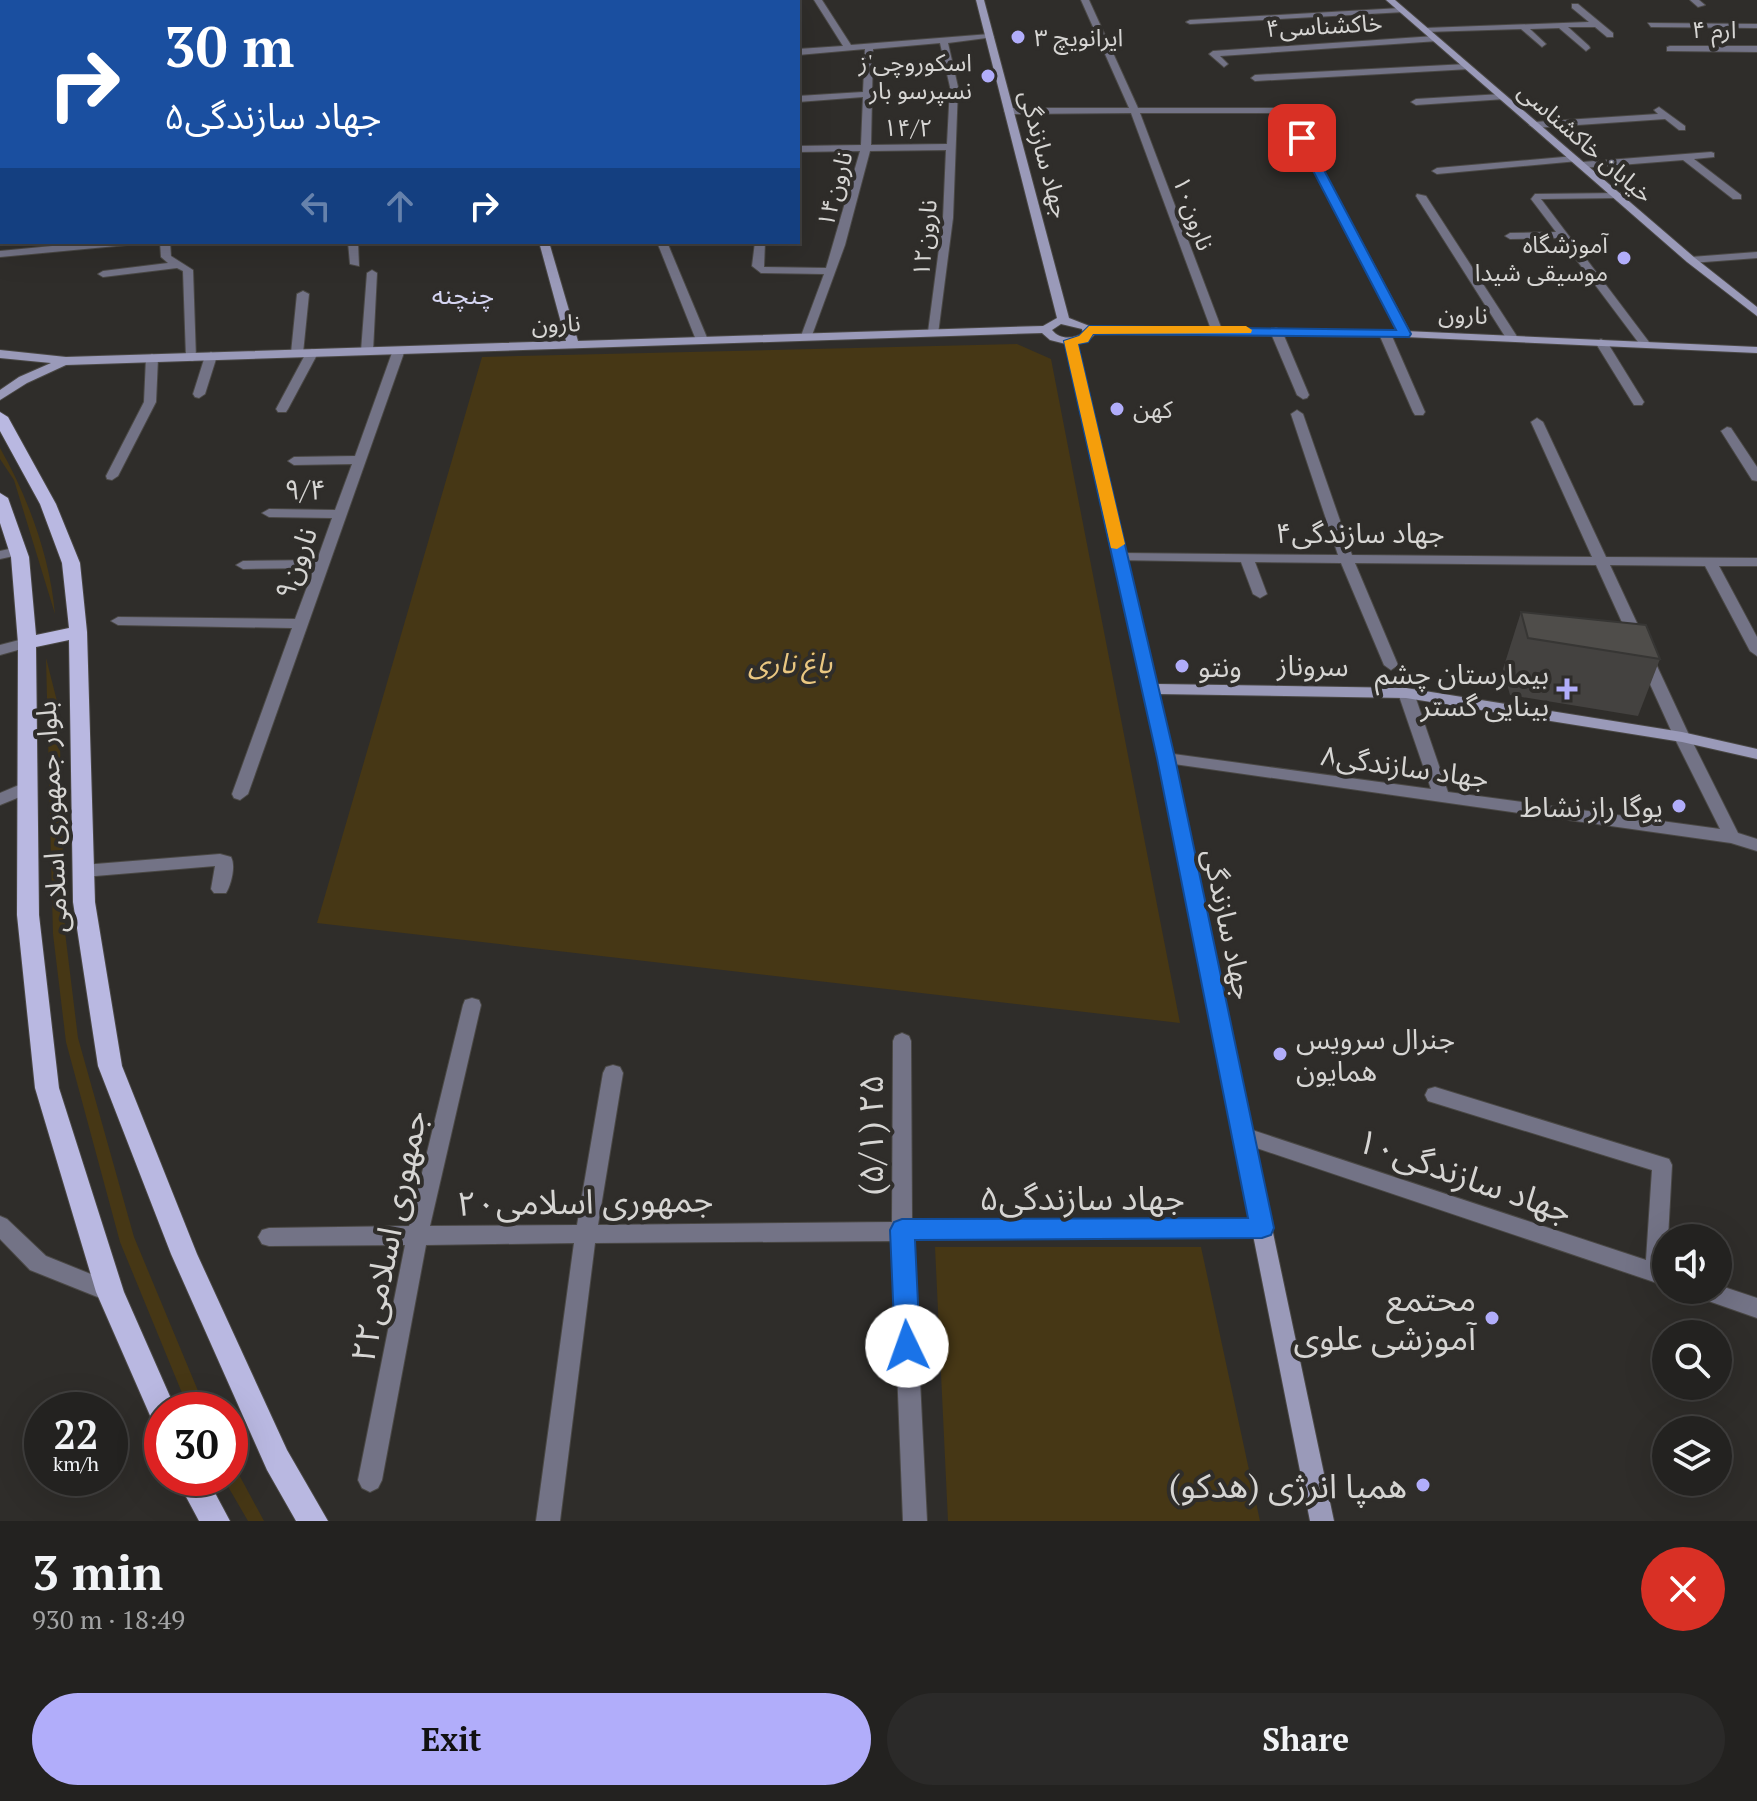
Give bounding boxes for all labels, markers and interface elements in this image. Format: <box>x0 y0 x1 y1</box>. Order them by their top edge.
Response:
street label: خاکشناسی۴ <box>1265 6 1383 44</box>
text: 30 m <box>164 9 294 83</box>
street label: ارم ۴ <box>1692 13 1736 48</box>
place label: ایرانویچ ٣ <box>1034 21 1123 55</box>
marker: ایرانویچ ٣ <box>1009 28 1027 46</box>
icon: right <box>32 32 136 136</box>
place label: اسکوروچی'ز نسپرسو بار <box>857 46 972 106</box>
marker: اسکوروچی'ز نسپرسو بار <box>979 67 997 85</box>
street label: خیابان خاکشناسی <box>1512 75 1660 209</box>
street label: جهاد سازندگی <box>1013 86 1077 222</box>
text: جهاد سازندگی۵ <box>164 92 381 139</box>
pin <box>1268 104 1336 172</box>
street label: ۱۴/۲ <box>883 111 933 143</box>
icon: arrive <box>1280 116 1324 160</box>
street label: نارون۱۴ <box>809 148 859 230</box>
street label: نارون۱۰ <box>1166 171 1222 255</box>
icon: left <box>294 184 338 228</box>
icon: ahead <box>378 184 422 228</box>
icon: right <box>462 184 506 228</box>
street label: نارون۱۲ <box>904 198 944 278</box>
place label: آموزشگاه موسیقی شیدا <box>1475 228 1609 288</box>
marker: آموزشگاه موسیقی شیدا <box>1615 249 1633 267</box>
district label: چنچنه <box>432 277 494 312</box>
street label: نارون <box>1438 297 1488 331</box>
street label: نارون <box>531 306 581 340</box>
place label: کهن <box>1133 393 1174 425</box>
marker: کهن <box>1108 400 1126 418</box>
street label: ۹/۴ <box>284 470 326 508</box>
street label: جهاد سازندگی۴ <box>1275 514 1445 551</box>
street label: نارون۹ <box>265 522 325 604</box>
park label: باغ ناری <box>748 644 832 685</box>
street label: سروناز <box>1276 646 1349 684</box>
place label: ونتو <box>1198 648 1242 685</box>
place label: بیمارستان چشم بینایی گستر <box>1375 655 1549 724</box>
marker: ونتو <box>1173 657 1191 675</box>
marker: بیمارستان چشم بینایی گستر <box>1556 678 1578 700</box>
street label: بلوار جمهوری اسلامی <box>26 700 76 934</box>
street label: جهاد سازندگی۸ <box>1319 736 1491 796</box>
place label: یوگا راز نشاط <box>1520 788 1663 825</box>
marker: یوگا راز نشاط <box>1670 797 1688 815</box>
street label: جهاد سازندگی <box>1195 845 1263 1003</box>
place label: جنرال سرویس همایون <box>1296 1020 1455 1089</box>
marker: جنرال سرویس همایون <box>1271 1045 1289 1063</box>
street label: (۵/۱) ۲۵ <box>848 1074 893 1196</box>
street label: جمهوری اسلامی۲۲ <box>339 1106 437 1366</box>
street label: جهاد سازندگی۱۰ <box>1351 1117 1579 1233</box>
street label: جهاد سازندگی۵ <box>979 1175 1185 1220</box>
street label: جمهوری اسلامی۲۰ <box>456 1176 714 1226</box>
map controls <box>1652 1224 1732 1496</box>
button: sound <box>1652 1224 1732 1304</box>
place label: محتمع آموزشی علوی <box>1294 1276 1478 1360</box>
position arrow <box>865 1304 949 1388</box>
marker: محتمع آموزشی علوی <box>1483 1309 1501 1327</box>
button: search <box>1652 1320 1732 1400</box>
speed limit sign: 30 <box>144 1392 248 1496</box>
text: 22 <box>53 1407 99 1460</box>
button: layers <box>1652 1416 1732 1496</box>
text: km/h <box>53 1450 99 1477</box>
place label: همپا انرژی (هدکو) <box>1169 1463 1407 1508</box>
marker: همپا انرژی (هدکو) <box>1414 1476 1432 1494</box>
text: 3 min <box>32 1540 163 1604</box>
button: close <box>1641 1547 1725 1631</box>
text: 930 m · 18:49 <box>32 1602 185 1636</box>
button: Exit <box>32 1693 871 1785</box>
button: Share <box>887 1693 1725 1785</box>

